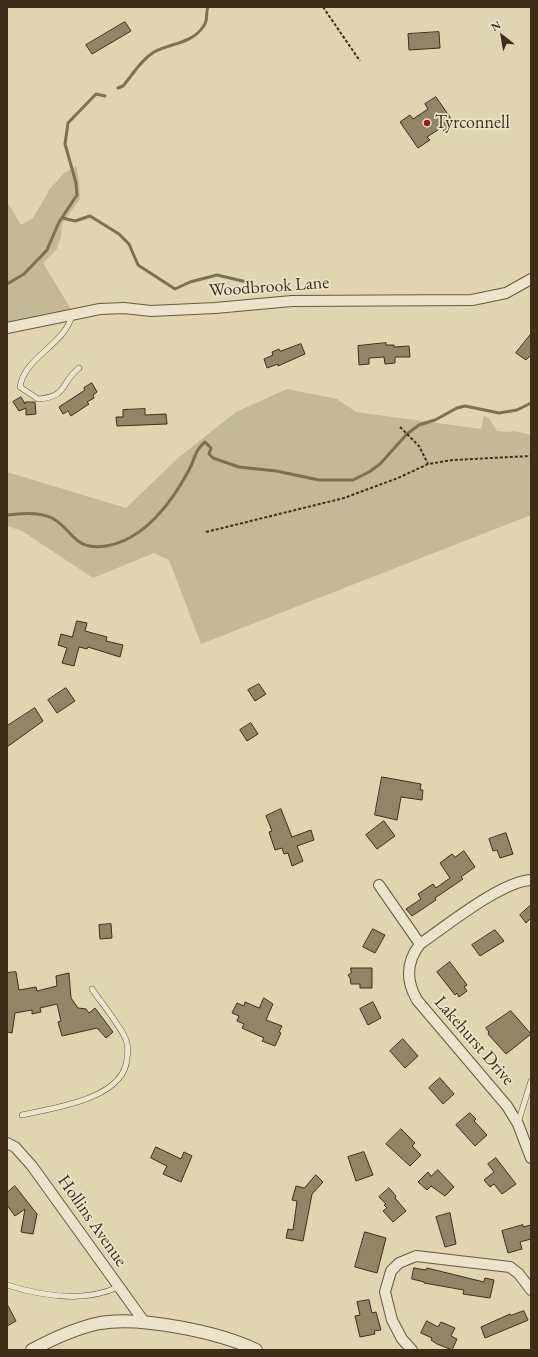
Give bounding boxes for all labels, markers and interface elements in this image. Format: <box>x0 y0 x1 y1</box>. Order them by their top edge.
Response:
north arrow <box>482 16 522 56</box>
text: N <box>488 17 503 34</box>
place label: Tyrconnell <box>435 112 510 134</box>
marker: Tyrconnell <box>422 118 432 128</box>
street label: Woodbrook Lane <box>208 272 330 302</box>
street label: Lakehurst Drive <box>429 992 519 1090</box>
street label: Hollins Avenue <box>53 1171 131 1271</box>

